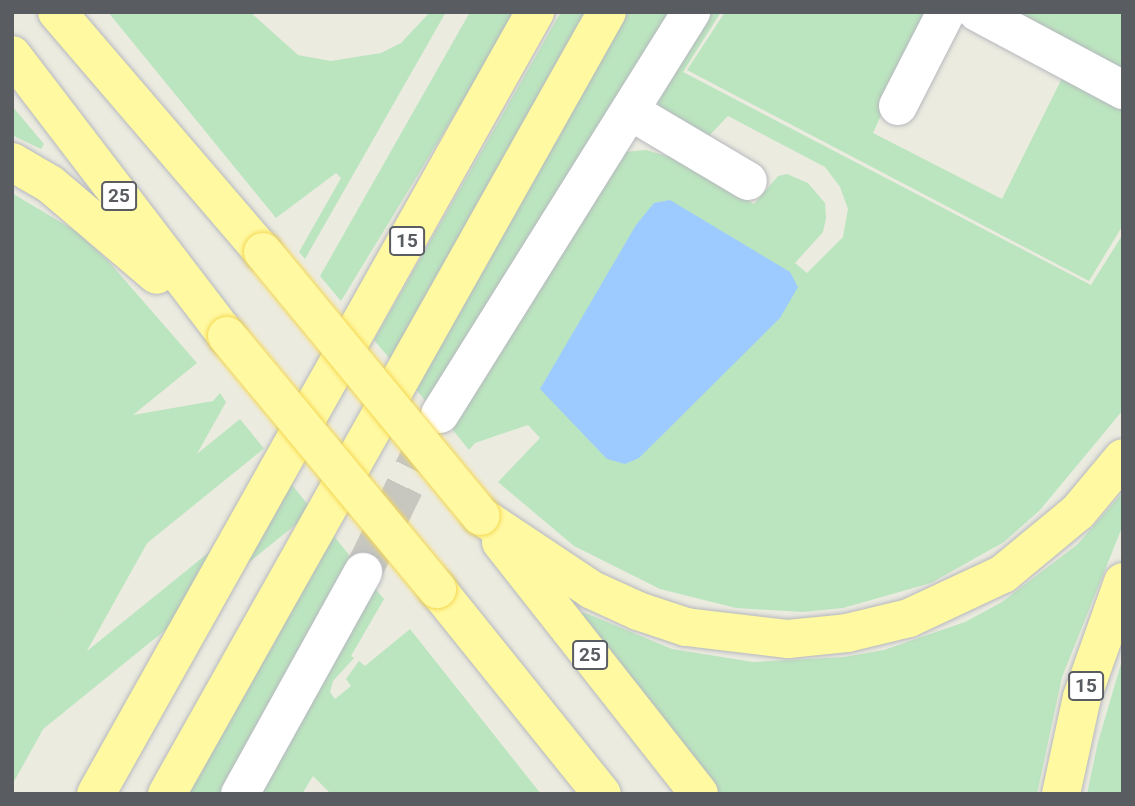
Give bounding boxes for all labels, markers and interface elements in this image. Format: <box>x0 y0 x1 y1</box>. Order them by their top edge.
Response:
road number: 25 <box>100 180 138 212</box>
road number: 15 <box>388 226 426 256</box>
road number: 25 <box>571 640 609 670</box>
road number: 15 <box>1067 670 1105 702</box>

